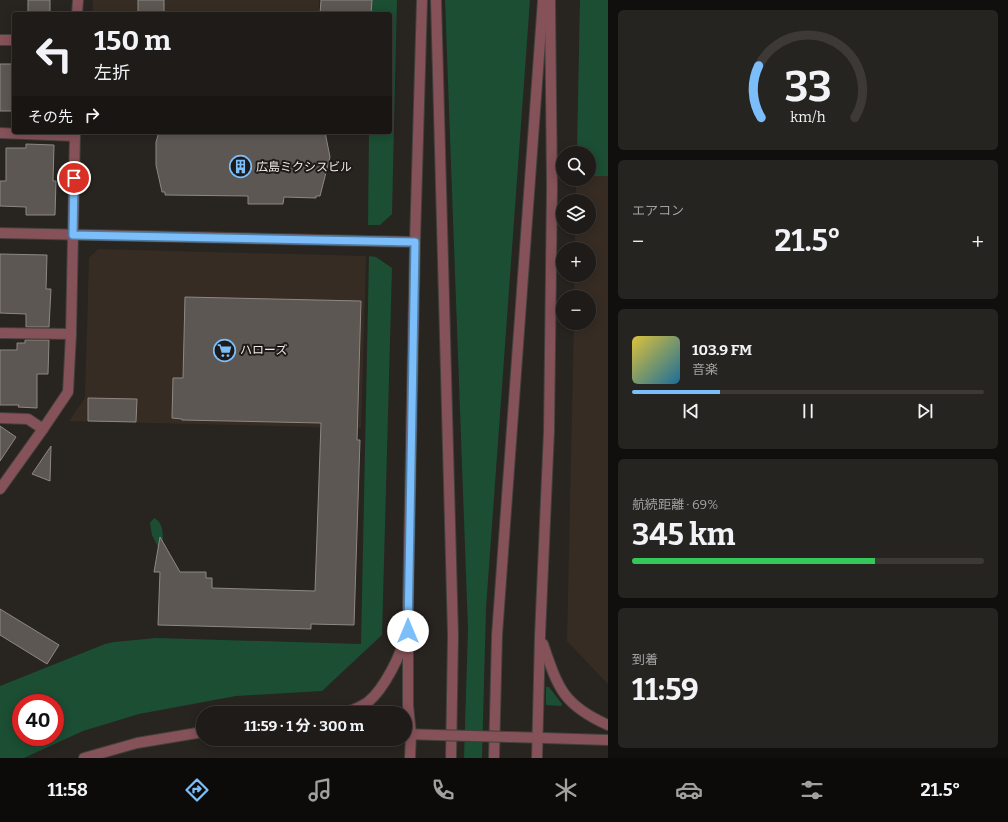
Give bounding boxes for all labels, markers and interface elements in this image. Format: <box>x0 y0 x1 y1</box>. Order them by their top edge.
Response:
text: 150 m <box>94 24 171 57</box>
icon: left <box>28 28 80 80</box>
text: 左折 <box>94 62 130 84</box>
text: 33 <box>784 62 832 112</box>
icon: right <box>81 104 103 126</box>
text: その先 <box>28 108 73 126</box>
text: km/h <box>790 108 826 125</box>
map controls <box>556 146 596 330</box>
button: search <box>556 146 596 186</box>
building icon: 広島ミクシスビル <box>227 154 253 180</box>
place label: 広島ミクシスビル <box>256 160 352 174</box>
pin <box>57 161 91 195</box>
icon: arrive <box>63 167 85 189</box>
button: layers <box>556 194 596 234</box>
text: エアコン <box>632 203 684 218</box>
text: 21.5° <box>775 223 841 259</box>
text: − <box>632 228 644 255</box>
text: + <box>971 228 984 255</box>
button: + <box>556 242 596 282</box>
button: − <box>556 290 596 330</box>
supermarket icon: ハローズ <box>212 337 238 363</box>
text: 103.9 FM <box>692 341 752 359</box>
place label: ハローズ <box>240 343 287 357</box>
text: 音楽 <box>692 362 718 377</box>
icon: previous <box>680 400 702 422</box>
icon: pause <box>797 400 819 422</box>
icon: next <box>914 400 936 422</box>
text: 航続距離 · 69% <box>632 497 718 512</box>
text: 345 km <box>632 517 735 553</box>
position arrow <box>387 610 429 652</box>
text: 到着 <box>632 652 658 667</box>
text: 11:59 <box>632 672 699 708</box>
speed limit sign: 40 <box>12 694 64 746</box>
text: 11:59 · 1 分 · 300 m <box>244 717 364 735</box>
icon: directions <box>183 776 211 804</box>
icon: music <box>306 776 334 804</box>
icon: phone <box>429 776 457 804</box>
icon: climate <box>552 776 580 804</box>
icon: car <box>675 776 703 804</box>
icon: filters <box>798 776 826 804</box>
text: 11:58 <box>47 779 88 801</box>
text: 21.5° <box>921 779 960 801</box>

